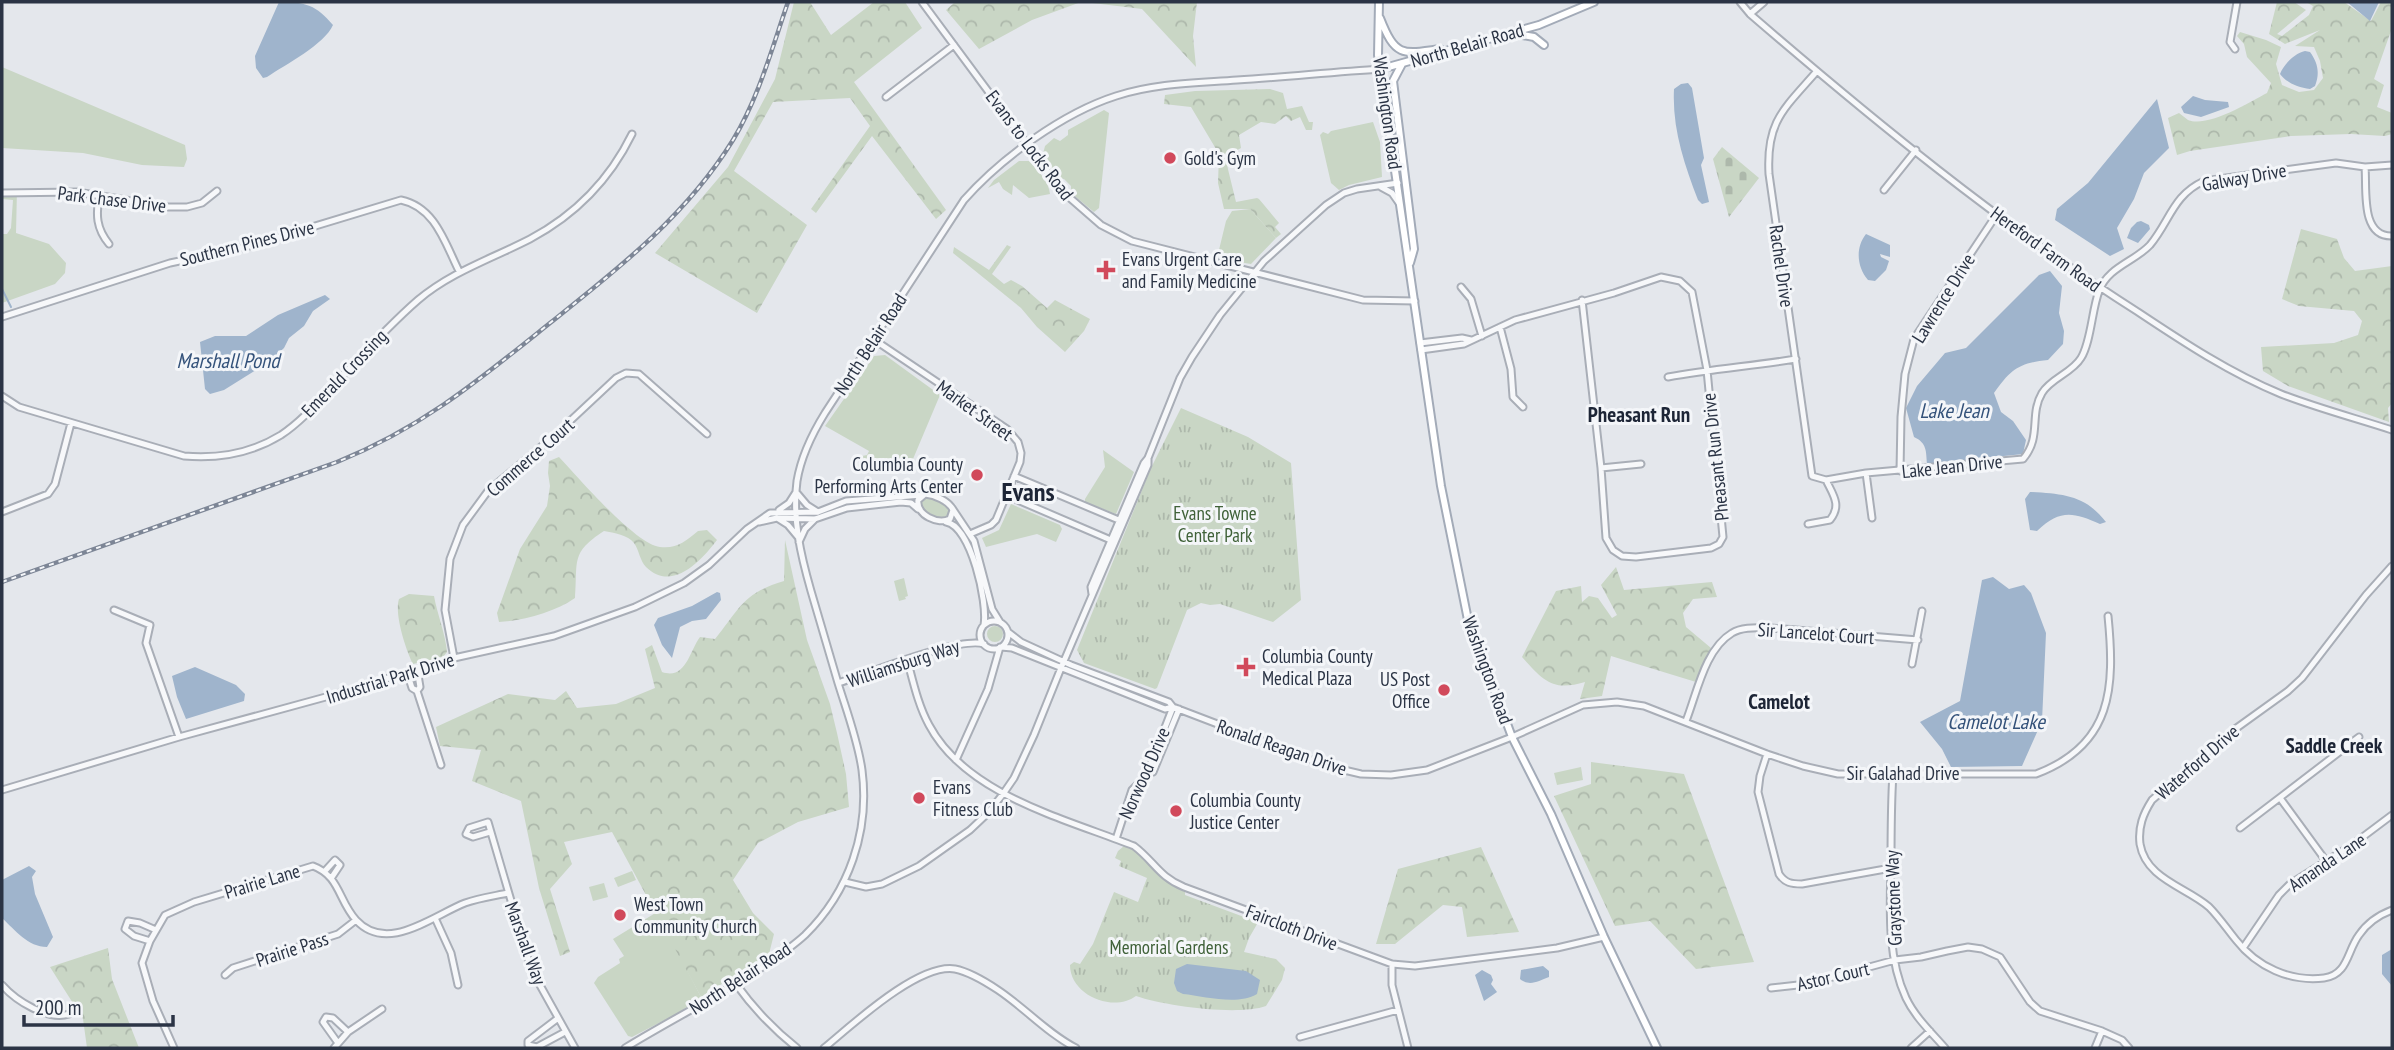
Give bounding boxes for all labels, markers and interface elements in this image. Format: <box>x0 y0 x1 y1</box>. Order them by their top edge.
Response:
street label: North Belair Road <box>1408 17 1526 73</box>
street label: Washington Road <box>1368 55 1408 171</box>
street label: Evans to Locks Road <box>981 85 1079 205</box>
place label: Gold's Gym <box>1184 146 1256 170</box>
marker: Gold's Gym <box>1162 150 1178 166</box>
street label: Galway Drive <box>2200 158 2288 196</box>
street label: Park Chase Drive <box>56 180 168 218</box>
street label: Hereford Farm Road <box>1986 201 2106 297</box>
street label: Southern Pines Drive <box>177 215 317 271</box>
street label: Rachel Drive <box>1764 223 1800 309</box>
place label: Evans Urgent Care and Family Medicine <box>1122 247 1257 293</box>
street label: Lawrence Drive <box>1906 249 1980 347</box>
marker: Evans Urgent Care and Family Medicine <box>1096 260 1116 280</box>
street label: North Belair Road <box>828 289 912 399</box>
street label: Emerald Crossing <box>296 324 392 422</box>
water label: Marshall Pond <box>177 347 282 374</box>
street label: Market Street <box>932 374 1018 446</box>
street label: Pheasant Run Drive <box>1696 392 1734 522</box>
water label: Lake Jean <box>1919 397 1990 424</box>
district label: Pheasant Run <box>1588 401 1690 428</box>
street label: Commerce Court <box>481 412 579 501</box>
street label: Lake Jean Drive <box>1900 449 2004 483</box>
place label: Columbia County Performing Arts Center <box>814 452 964 498</box>
marker: Columbia County Performing Arts Center <box>969 467 985 483</box>
district label: Evans <box>1001 475 1055 508</box>
park label: Evans Towne Center Park <box>1173 501 1257 547</box>
street label: Washington Road <box>1457 613 1519 727</box>
street label: Sir Lancelot Court <box>1757 617 1876 649</box>
street label: Williamsburg Way <box>844 633 963 692</box>
place label: Columbia County Medical Plaza <box>1262 644 1373 690</box>
street label: Industrial Park Drive <box>323 647 457 709</box>
marker: Columbia County Medical Plaza <box>1236 657 1256 677</box>
place label: US Post Office <box>1380 667 1431 713</box>
marker: US Post Office <box>1436 682 1452 698</box>
district label: Camelot <box>1748 688 1810 715</box>
water label: Camelot Lake <box>1947 708 2046 735</box>
street label: Ronald Reagan Drive <box>1214 714 1350 780</box>
street label: Waterford Drive <box>2150 719 2244 805</box>
street label: Norwood Drive <box>1113 723 1175 823</box>
district label: Saddle Creek <box>2286 732 2383 759</box>
street label: Sir Galahad Drive <box>1846 761 1960 785</box>
place label: Evans Fitness Club <box>933 775 1013 821</box>
place label: Columbia County Justice Center <box>1189 788 1301 834</box>
marker: Evans Fitness Club <box>911 790 927 806</box>
marker: Columbia County Justice Center <box>1168 803 1184 819</box>
street label: Amanda Lane <box>2284 827 2371 897</box>
street label: Graystone Way <box>1879 849 1907 946</box>
street label: Prairie Lane <box>221 858 303 904</box>
place label: West Town Community Church <box>634 892 757 938</box>
street label: Marshall Way <box>500 898 552 989</box>
street label: Faircloth Drive <box>1243 899 1341 956</box>
marker: West Town Community Church <box>612 907 628 923</box>
street label: Prairie Pass <box>253 926 331 972</box>
park label: Memorial Gardens <box>1110 935 1228 959</box>
street label: North Belair Road <box>685 936 795 1020</box>
street label: Astor Court <box>1795 956 1872 996</box>
scale bar <box>24 984 173 1028</box>
text: 200 m <box>35 994 81 1021</box>

